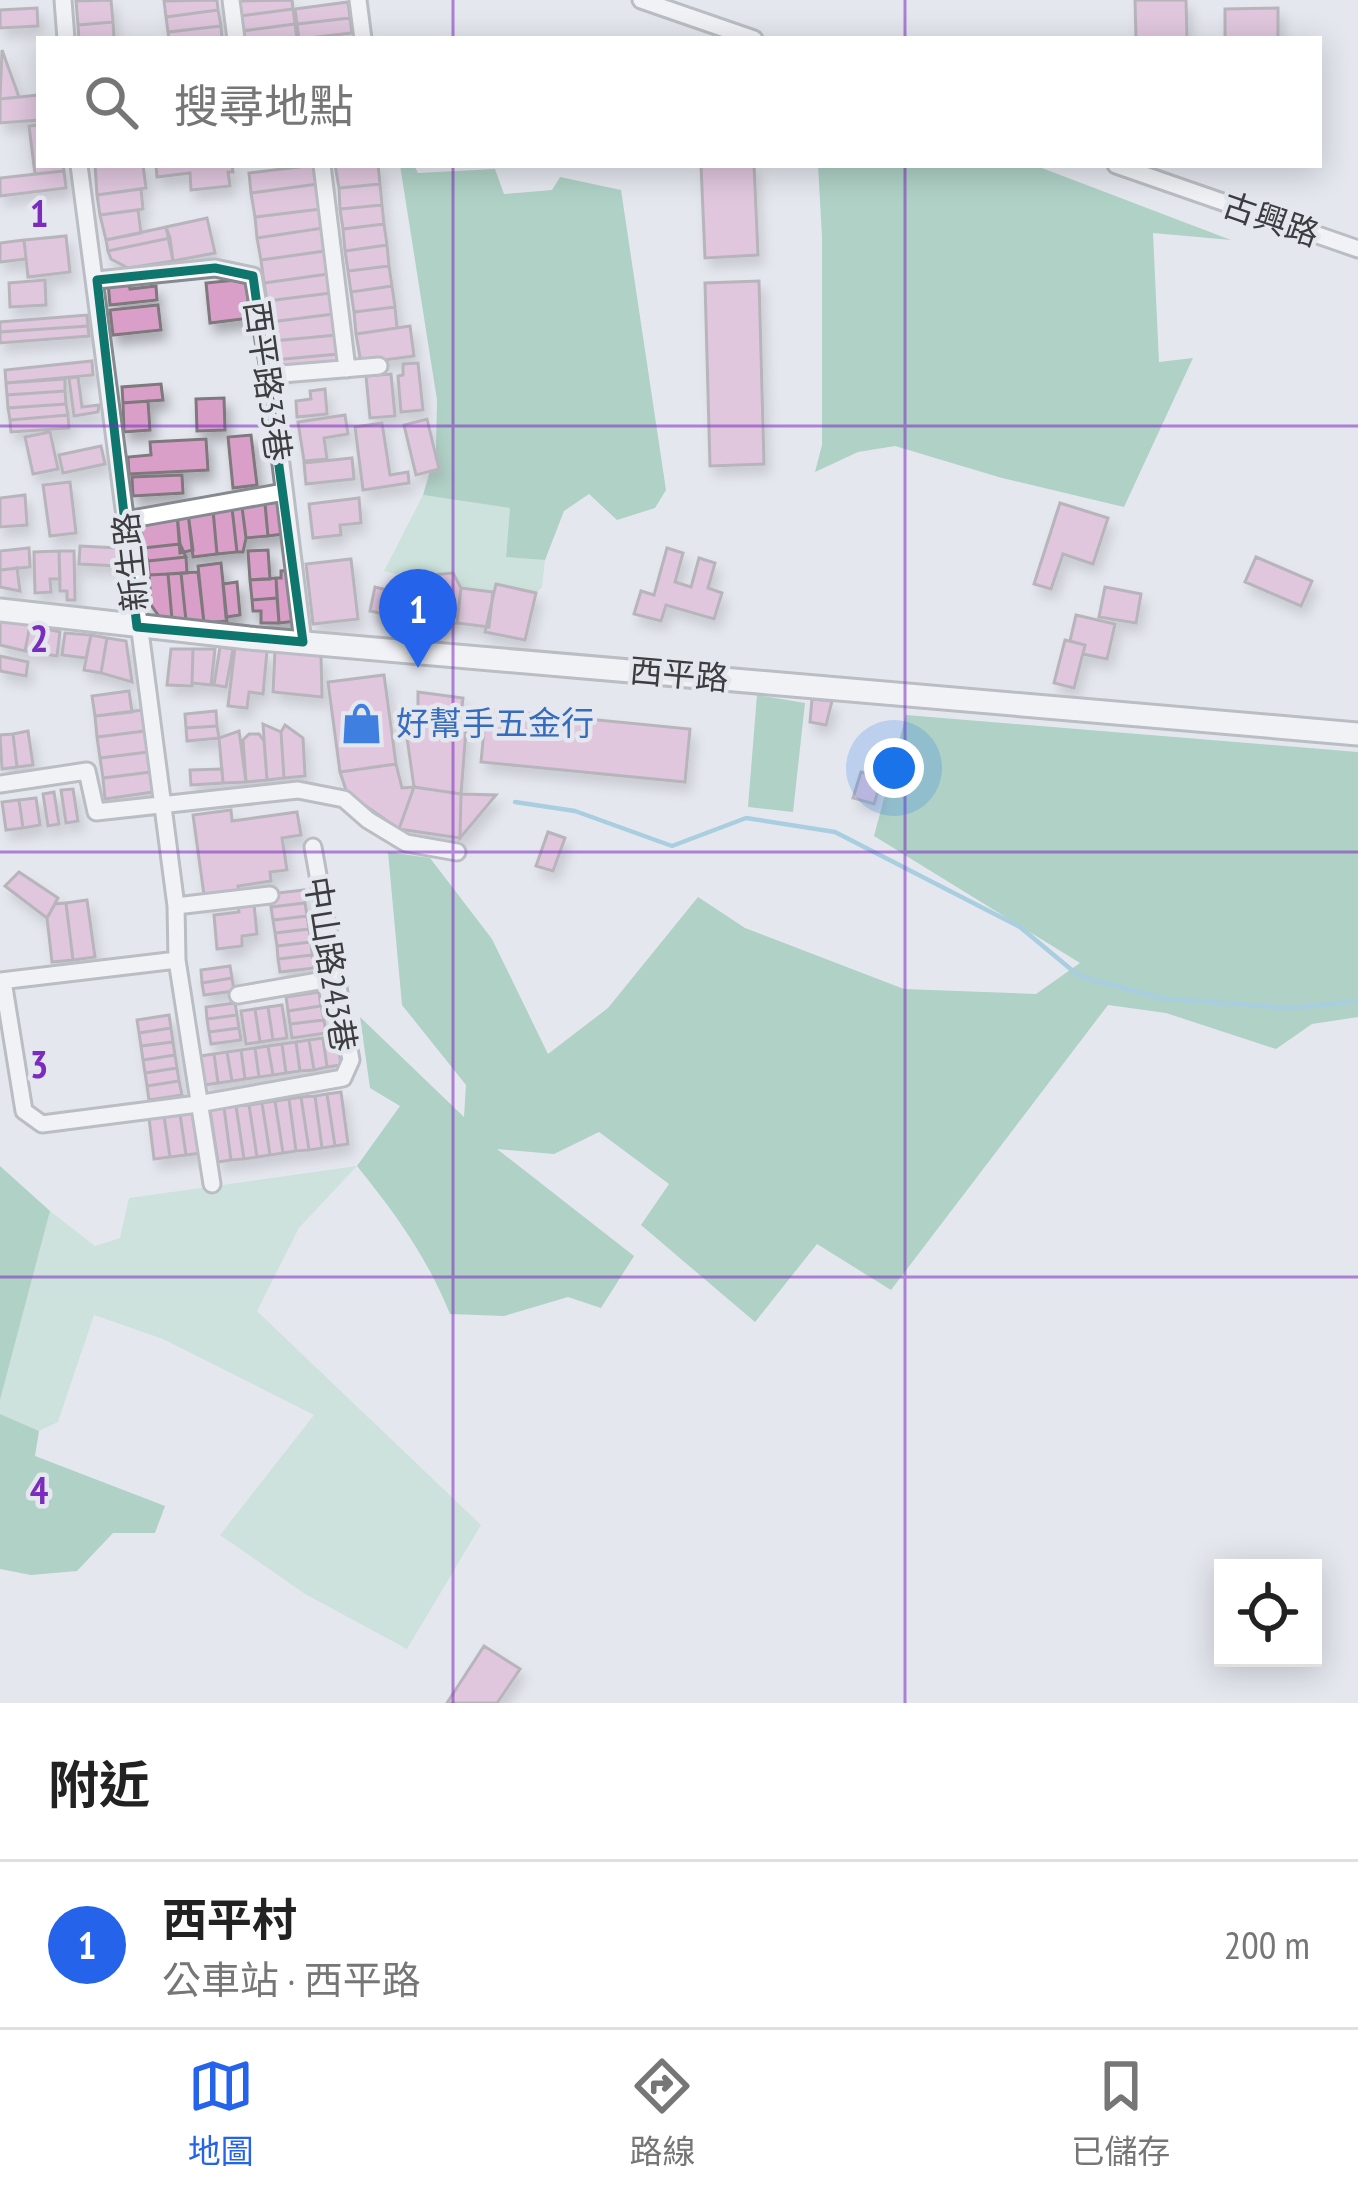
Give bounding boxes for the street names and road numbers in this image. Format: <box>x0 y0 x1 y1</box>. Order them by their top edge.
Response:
street label: 古興路 <box>1217 182 1325 255</box>
street label: 西平路33巷 <box>236 298 301 464</box>
street label: 新生路 <box>103 511 156 614</box>
street label: 西平路 <box>628 648 730 699</box>
street label: 中山路243巷 <box>296 873 367 1054</box>

